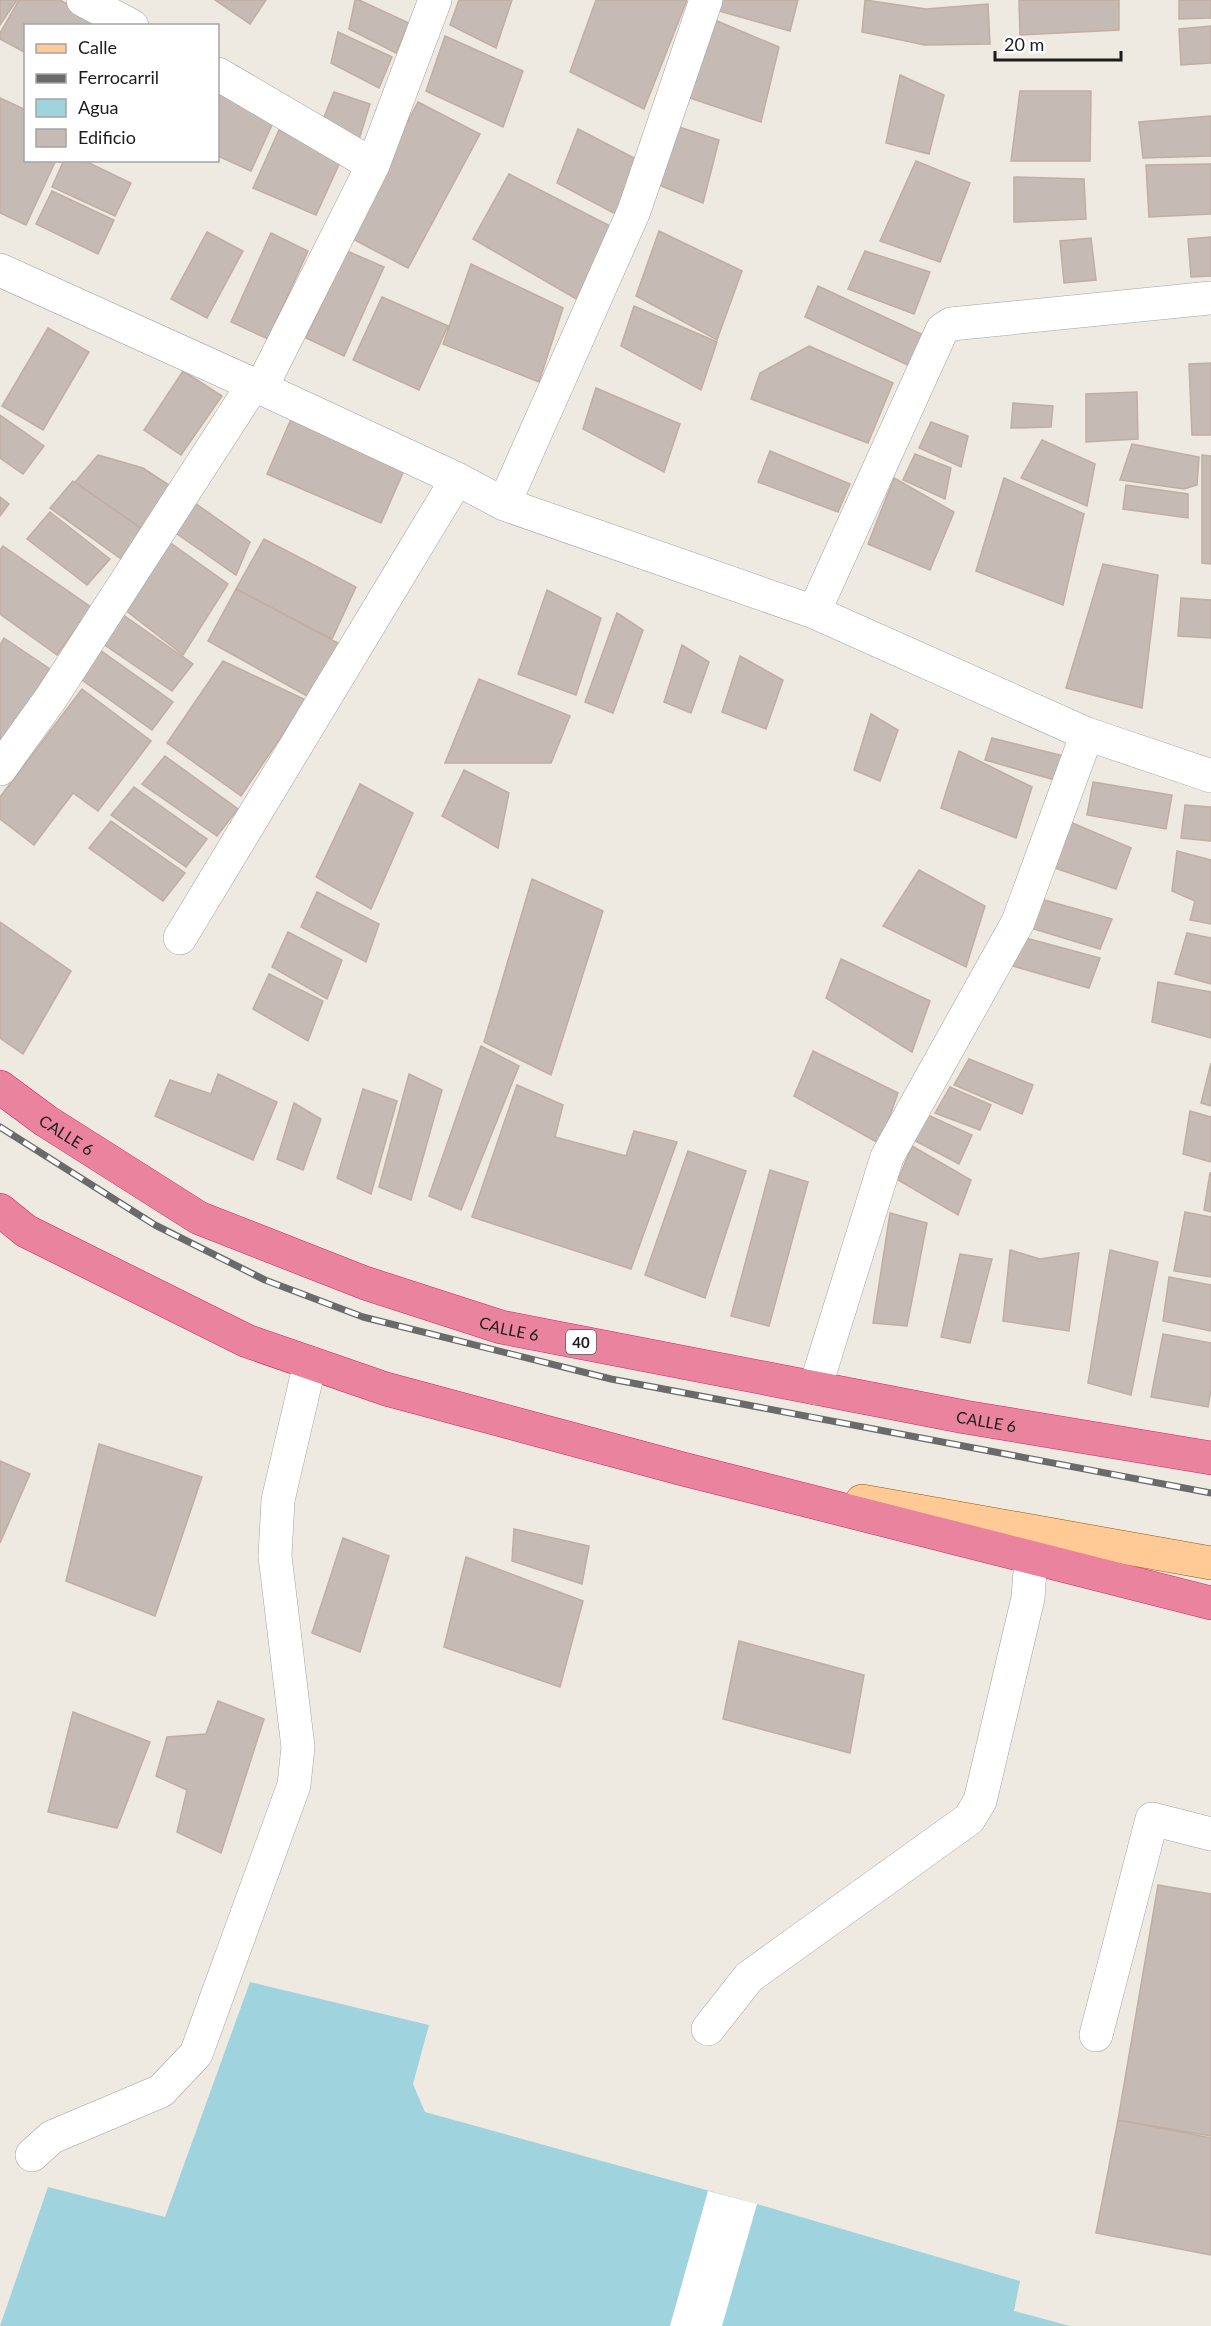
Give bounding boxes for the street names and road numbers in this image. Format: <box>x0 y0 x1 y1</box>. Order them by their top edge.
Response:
street label: CALLE 6 <box>36 1110 98 1159</box>
street label: CALLE 6 <box>477 1311 541 1344</box>
road number: 40 <box>566 1330 596 1354</box>
street label: CALLE 6 <box>955 1406 1018 1435</box>

